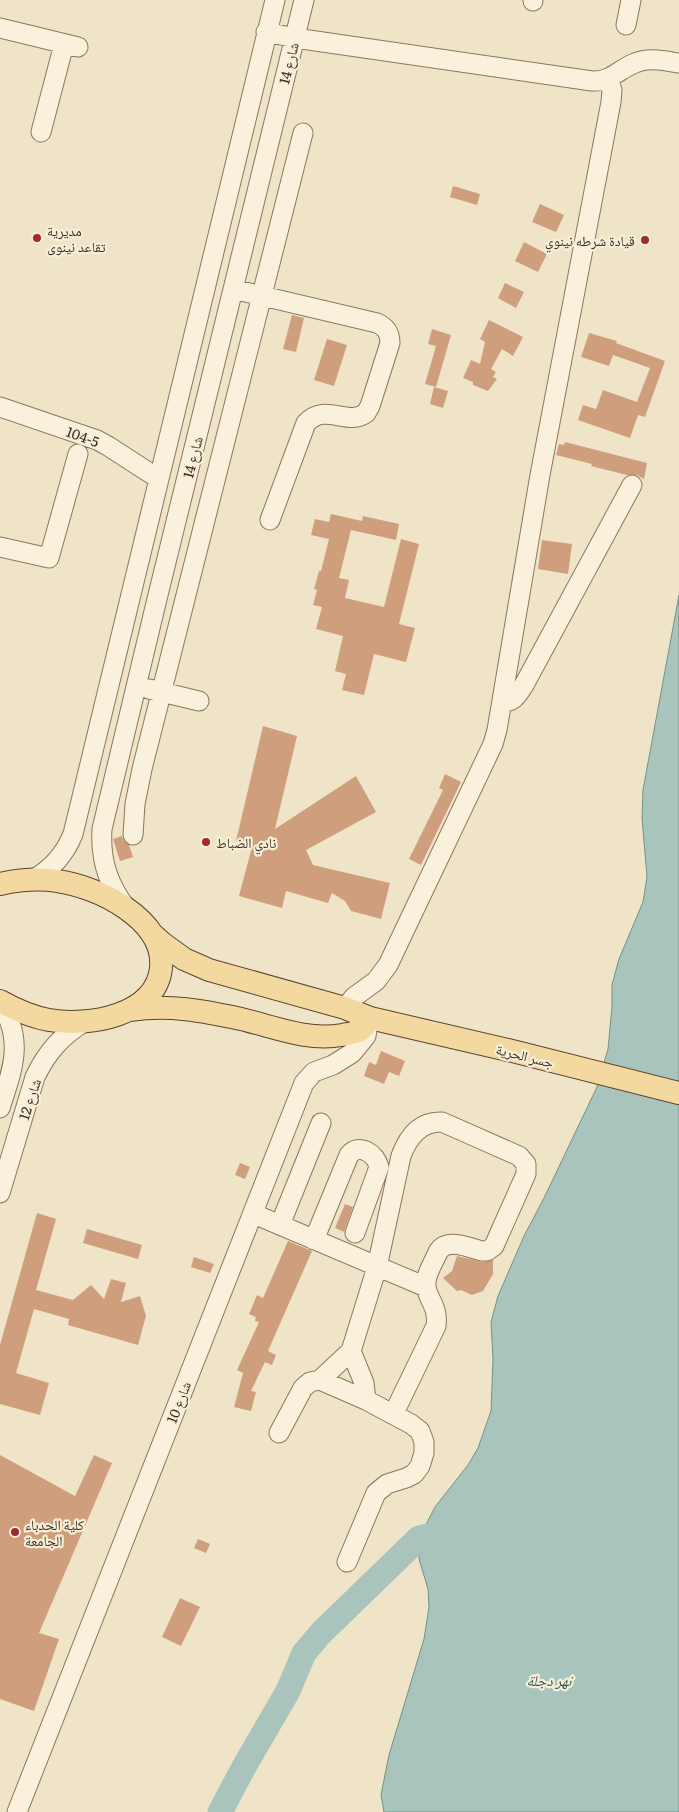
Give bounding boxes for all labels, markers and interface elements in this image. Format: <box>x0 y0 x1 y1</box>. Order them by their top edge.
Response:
street label: شارع 14 <box>273 40 304 86</box>
place label: مديرية تقاعد نينوى <box>47 220 106 256</box>
place label: قيادة شرطه نينوي <box>545 230 635 253</box>
marker: مديرية تقاعد نينوى <box>31 232 43 244</box>
marker: قيادة شرطه نينوي <box>639 234 651 246</box>
street label: 104-5 <box>64 421 102 451</box>
street label: شارع 14 <box>177 434 208 480</box>
place label: نادي الضباط <box>216 832 276 855</box>
marker: نادي الضباط <box>200 836 212 848</box>
street label: جسر الحرية <box>494 1038 556 1072</box>
street label: شارع 12 <box>13 1076 46 1122</box>
street label: شارع 10 <box>161 1378 196 1426</box>
place label: كلية الحدباء الجامعة <box>25 1514 84 1550</box>
marker: كلية الحدباء الجامعة <box>9 1526 21 1538</box>
water label: نهر دجلة <box>527 1668 574 1691</box>

